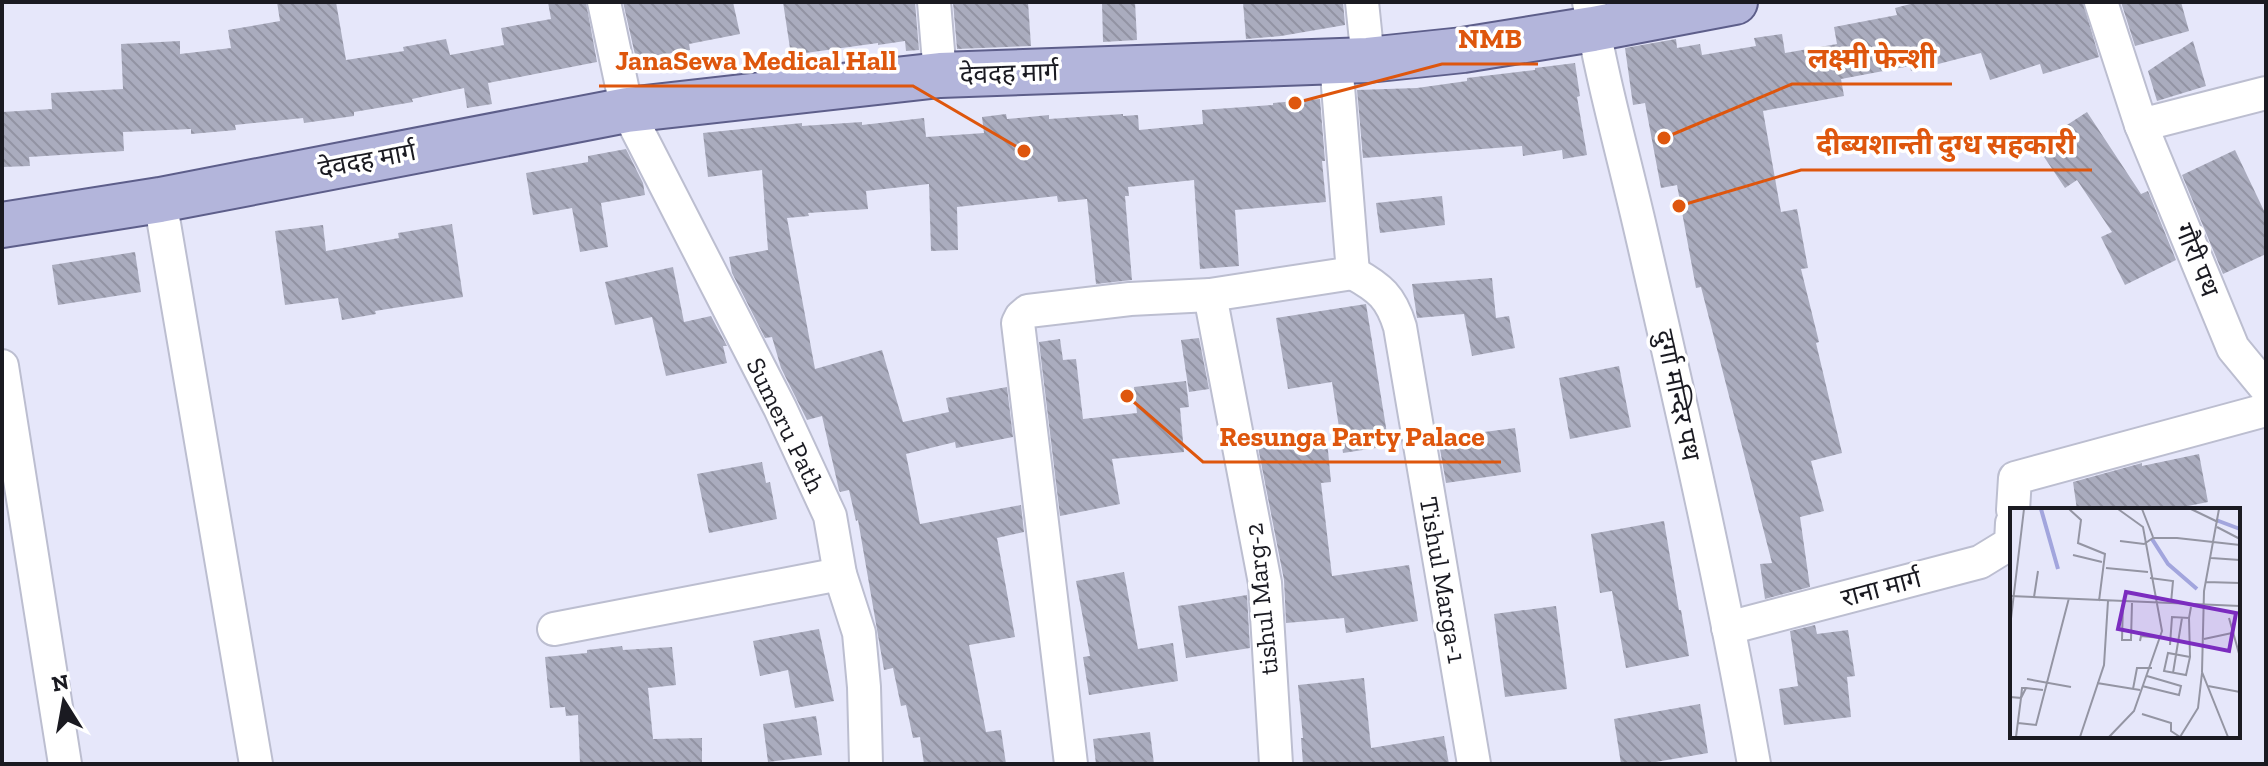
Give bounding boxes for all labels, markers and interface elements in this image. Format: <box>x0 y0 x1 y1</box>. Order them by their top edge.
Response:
callout: NMB <box>1442 12 1538 64</box>
text: NMB <box>1458 22 1522 55</box>
callout: लक्ष्मी फेन्शी <box>1792 32 1952 84</box>
callout: JanaSewa Medical Hall <box>599 34 913 86</box>
text: लक्ष्मी फेन्शी <box>1808 41 1937 75</box>
text: JanaSewa Medical Hall <box>615 44 897 77</box>
street label: देवदह मार्ग <box>959 55 1060 91</box>
callout: दीब्यशान्ती दुग्ध सहकारी <box>1801 118 2092 170</box>
text: दीब्यशान्ती दुग्ध सहकारी <box>1817 128 2076 162</box>
street label: देवदह मार्ग <box>316 135 419 185</box>
street label: गौरी पथ <box>2168 219 2226 302</box>
street label: दुर्गा मन्दिर पथ <box>1648 327 1708 464</box>
street label: Sumeru Path <box>740 352 833 498</box>
callout: Resunga Party Palace <box>1203 410 1501 462</box>
text: Resunga Party Palace <box>1219 420 1485 453</box>
street label: Tishul Marga-1 <box>1413 495 1473 665</box>
inset map <box>2010 508 2240 738</box>
street label: tishul Marg-2 <box>1237 522 1285 676</box>
street label: राना मार्ग <box>1838 562 1925 614</box>
north arrow <box>24 662 104 742</box>
text: N <box>49 668 71 698</box>

